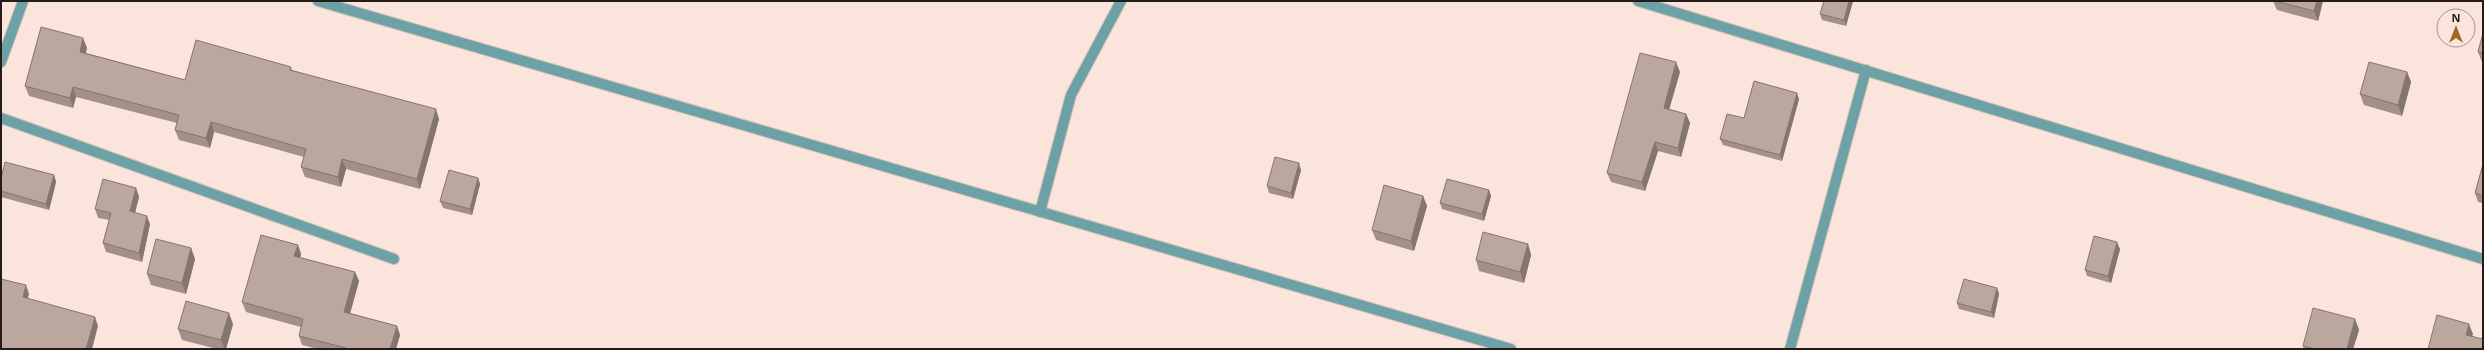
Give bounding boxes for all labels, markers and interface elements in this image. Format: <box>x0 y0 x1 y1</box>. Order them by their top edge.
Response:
north arrow <box>2436 8 2476 48</box>
text: N <box>2452 10 2460 25</box>

